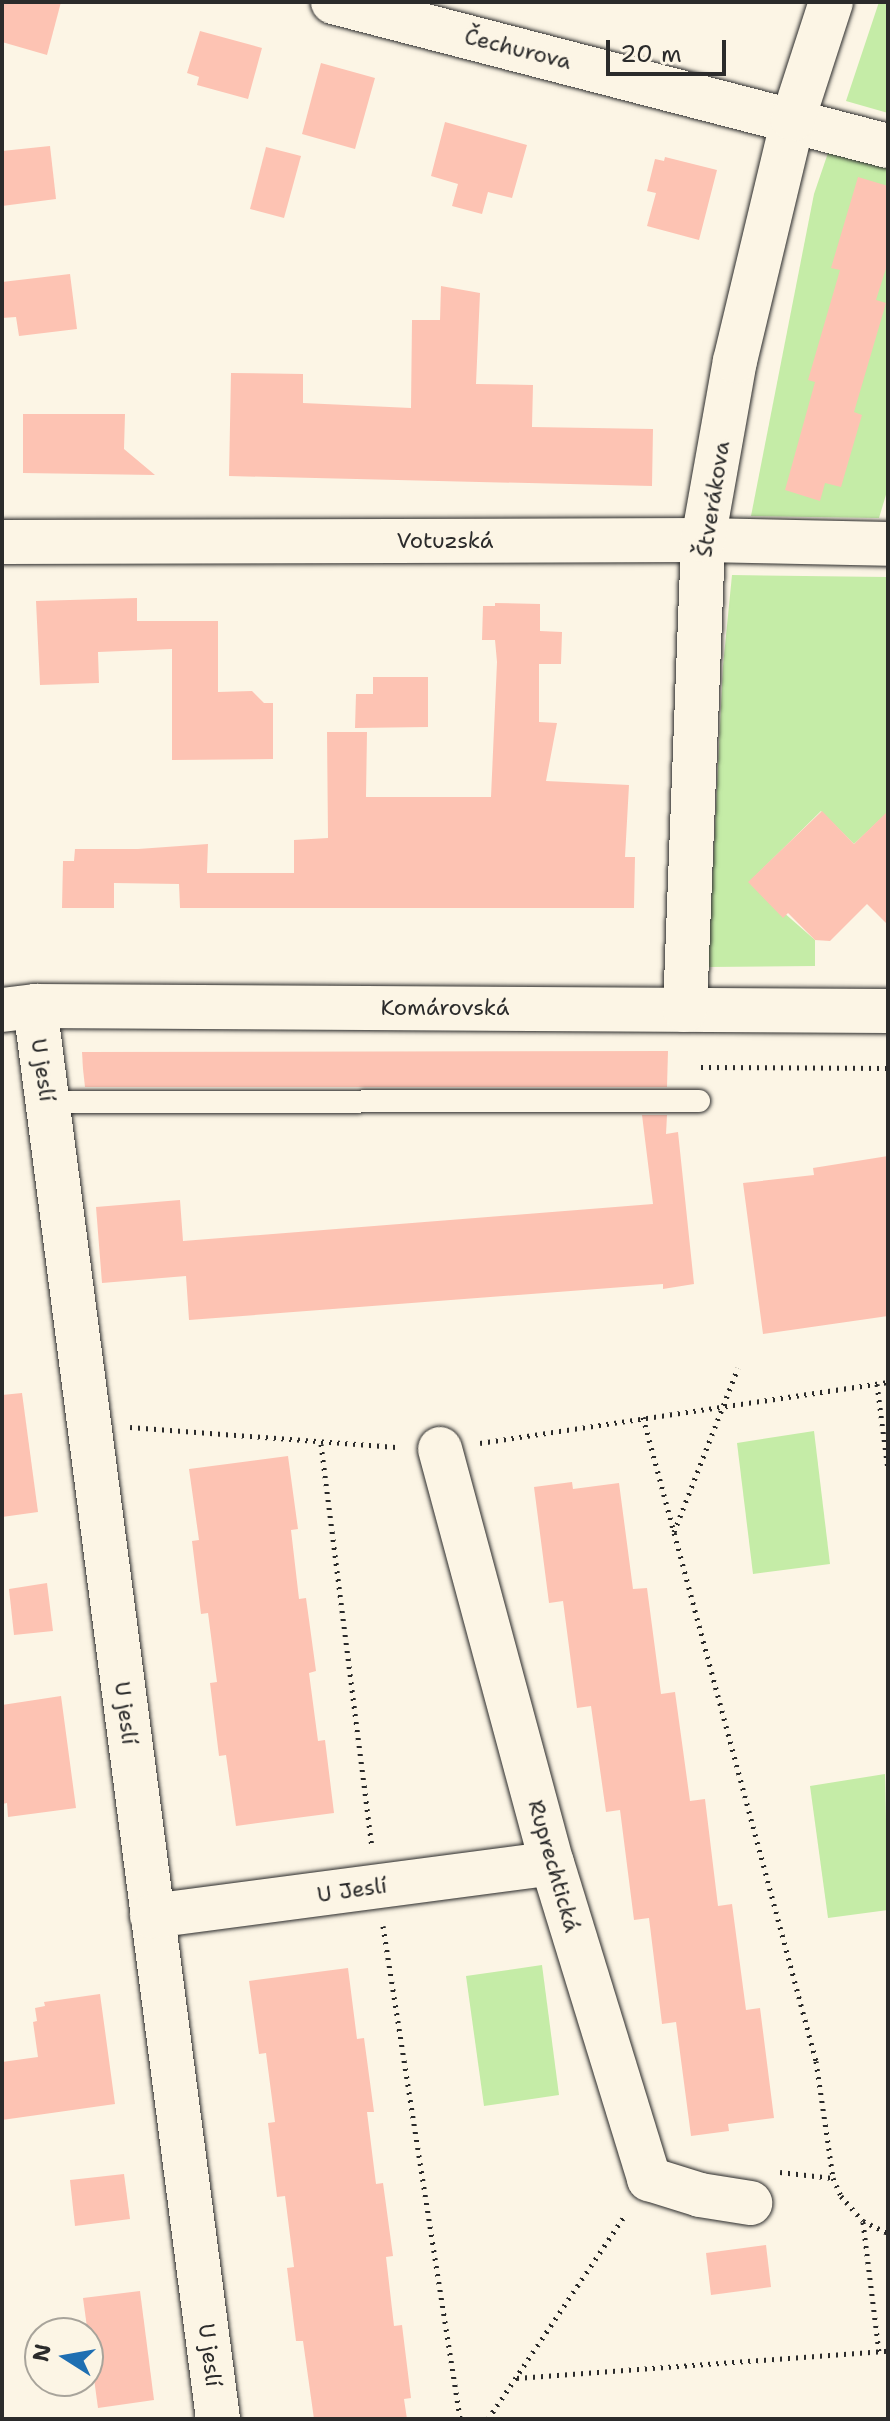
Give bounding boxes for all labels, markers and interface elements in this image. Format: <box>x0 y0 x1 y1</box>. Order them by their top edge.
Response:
street label: Čechurova <box>462 23 574 75</box>
scale bar <box>610 24 730 74</box>
text: 20 m <box>620 38 682 70</box>
street label: Štverákova <box>691 439 735 559</box>
street label: Votuzská <box>397 528 493 554</box>
street label: Komárovská <box>381 995 509 1021</box>
street label: U jeslí <box>26 1037 60 1103</box>
street label: U jeslí <box>109 1680 143 1746</box>
street label: Ruprechtická <box>523 1797 585 1935</box>
street label: U Jeslí <box>315 1872 389 1908</box>
north arrow <box>24 2317 104 2397</box>
street label: U jeslí <box>193 2322 227 2388</box>
text: N <box>26 2341 58 2364</box>

